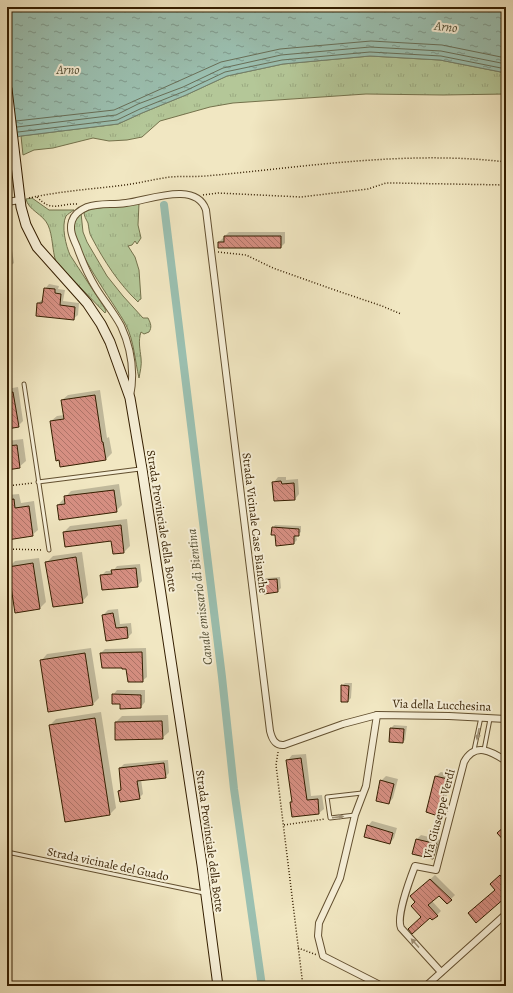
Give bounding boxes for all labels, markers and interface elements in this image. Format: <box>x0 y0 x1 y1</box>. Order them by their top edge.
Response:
water label: Arno <box>433 17 458 36</box>
water label: Arno <box>55 61 80 78</box>
street label: Strada Provinciale della Botte <box>143 449 181 593</box>
street label: Strada Vicinale Case Bianche <box>238 452 272 594</box>
water label: Canale emissario di Bientina <box>183 528 216 666</box>
street label: Via della Lucchesina <box>391 695 492 715</box>
one-way arrow <box>474 728 480 740</box>
street label: Via Giuseppe Verdi <box>419 767 459 862</box>
street label: Strada Provinciale della Botte <box>192 769 228 913</box>
one-way arrow <box>332 814 345 820</box>
street label: Strada vicinale del Guado <box>46 843 170 885</box>
one-way arrow <box>411 939 420 948</box>

